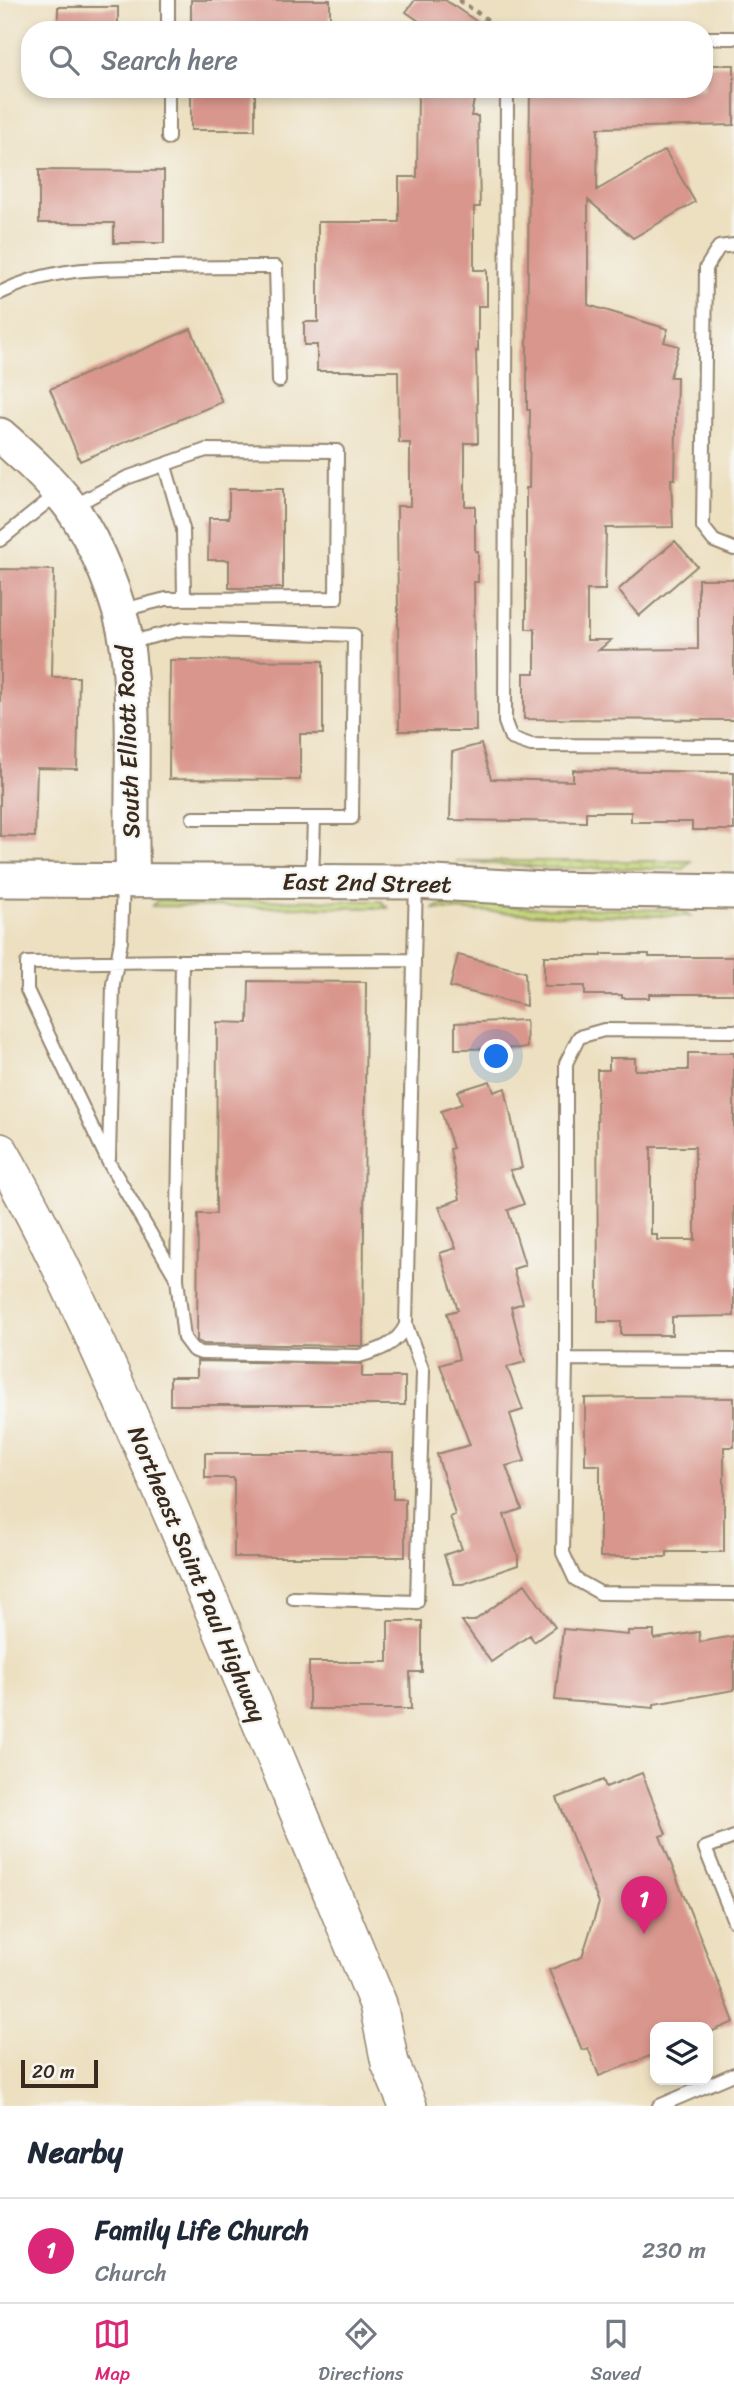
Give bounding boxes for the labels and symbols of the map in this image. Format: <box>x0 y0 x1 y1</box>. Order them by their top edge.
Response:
street label: South Elliott Road <box>104 643 152 839</box>
street label: East 2nd Street <box>282 861 452 905</box>
your location <box>479 1039 513 1073</box>
street label: Northeast Saint Paul Highway <box>115 1419 279 1730</box>
pin: 1 <box>621 1876 667 1934</box>
scale bar <box>21 2057 98 2089</box>

